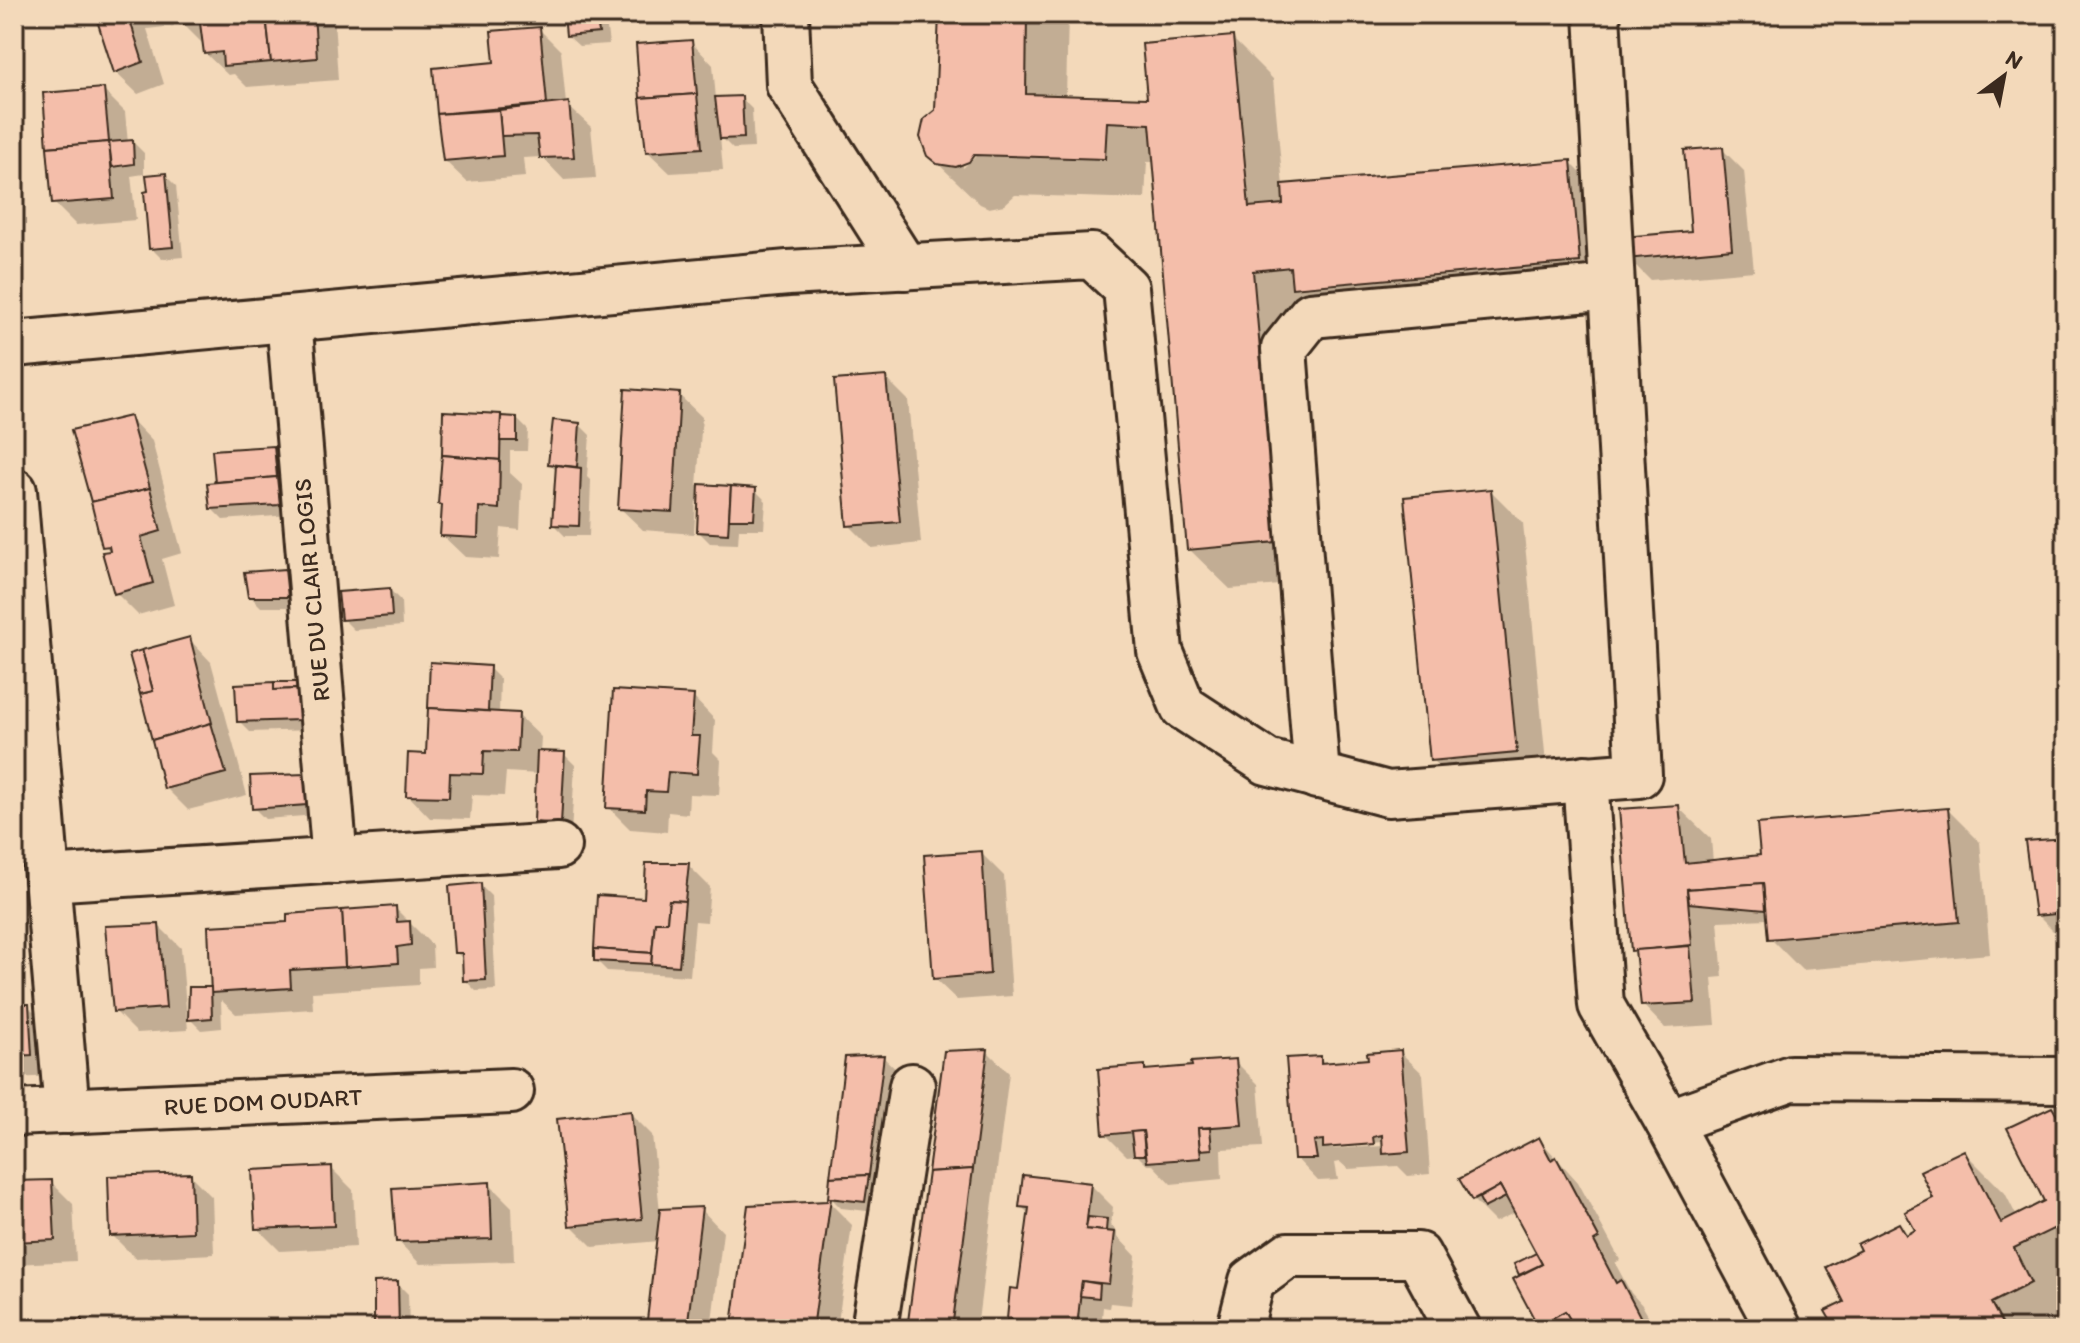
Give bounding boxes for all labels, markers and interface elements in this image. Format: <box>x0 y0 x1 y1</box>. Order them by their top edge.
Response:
north arrow <box>1964 36 2044 116</box>
text: N <box>2001 44 2028 75</box>
street label: RUE DU CLAIR LOGIS <box>287 477 336 703</box>
street label: RUE DOM OUDART <box>163 1082 364 1121</box>

